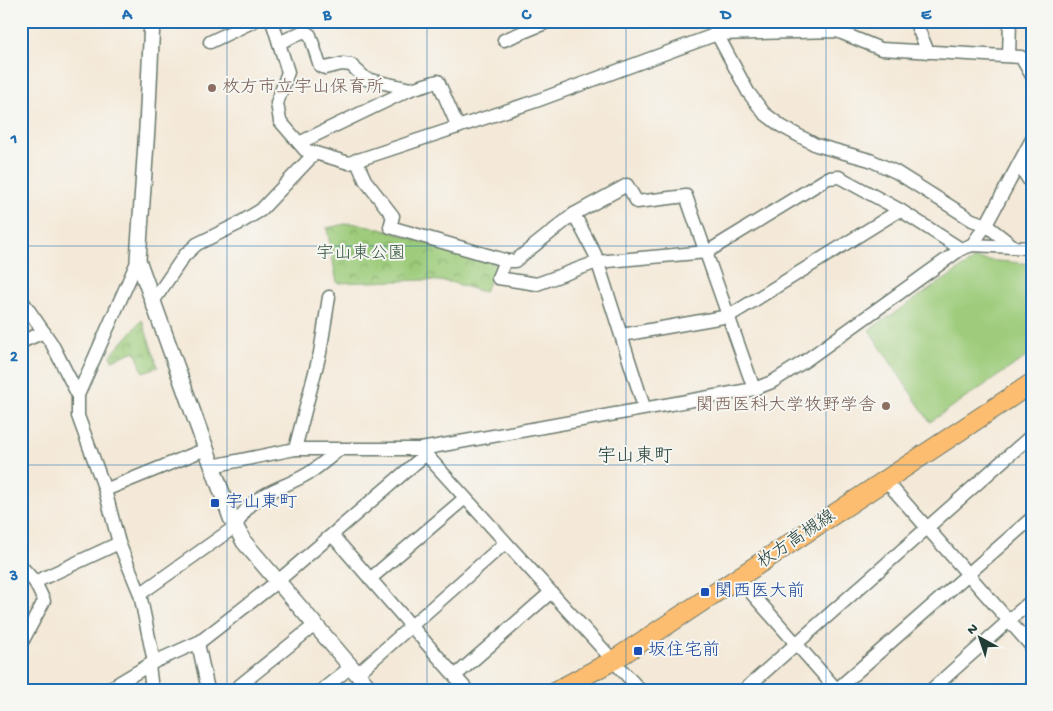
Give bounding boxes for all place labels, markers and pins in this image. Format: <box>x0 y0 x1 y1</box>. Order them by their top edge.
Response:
place label: 枚方市立宇山保育所 <box>222 77 384 99</box>
marker: 枚方市立宇山保育所 <box>206 82 218 94</box>
place label: 関西医科大学牧野学舎 <box>696 395 876 417</box>
marker: 関西医科大学牧野学舎 <box>880 400 892 412</box>
place label: 宇山東町 <box>225 492 297 514</box>
marker: 宇山東町 <box>209 497 221 509</box>
place label: 関西医大前 <box>715 581 805 603</box>
marker: 関西医大前 <box>699 586 711 598</box>
place label: 坂住宅前 <box>648 640 720 662</box>
marker: 坂住宅前 <box>632 645 644 657</box>

